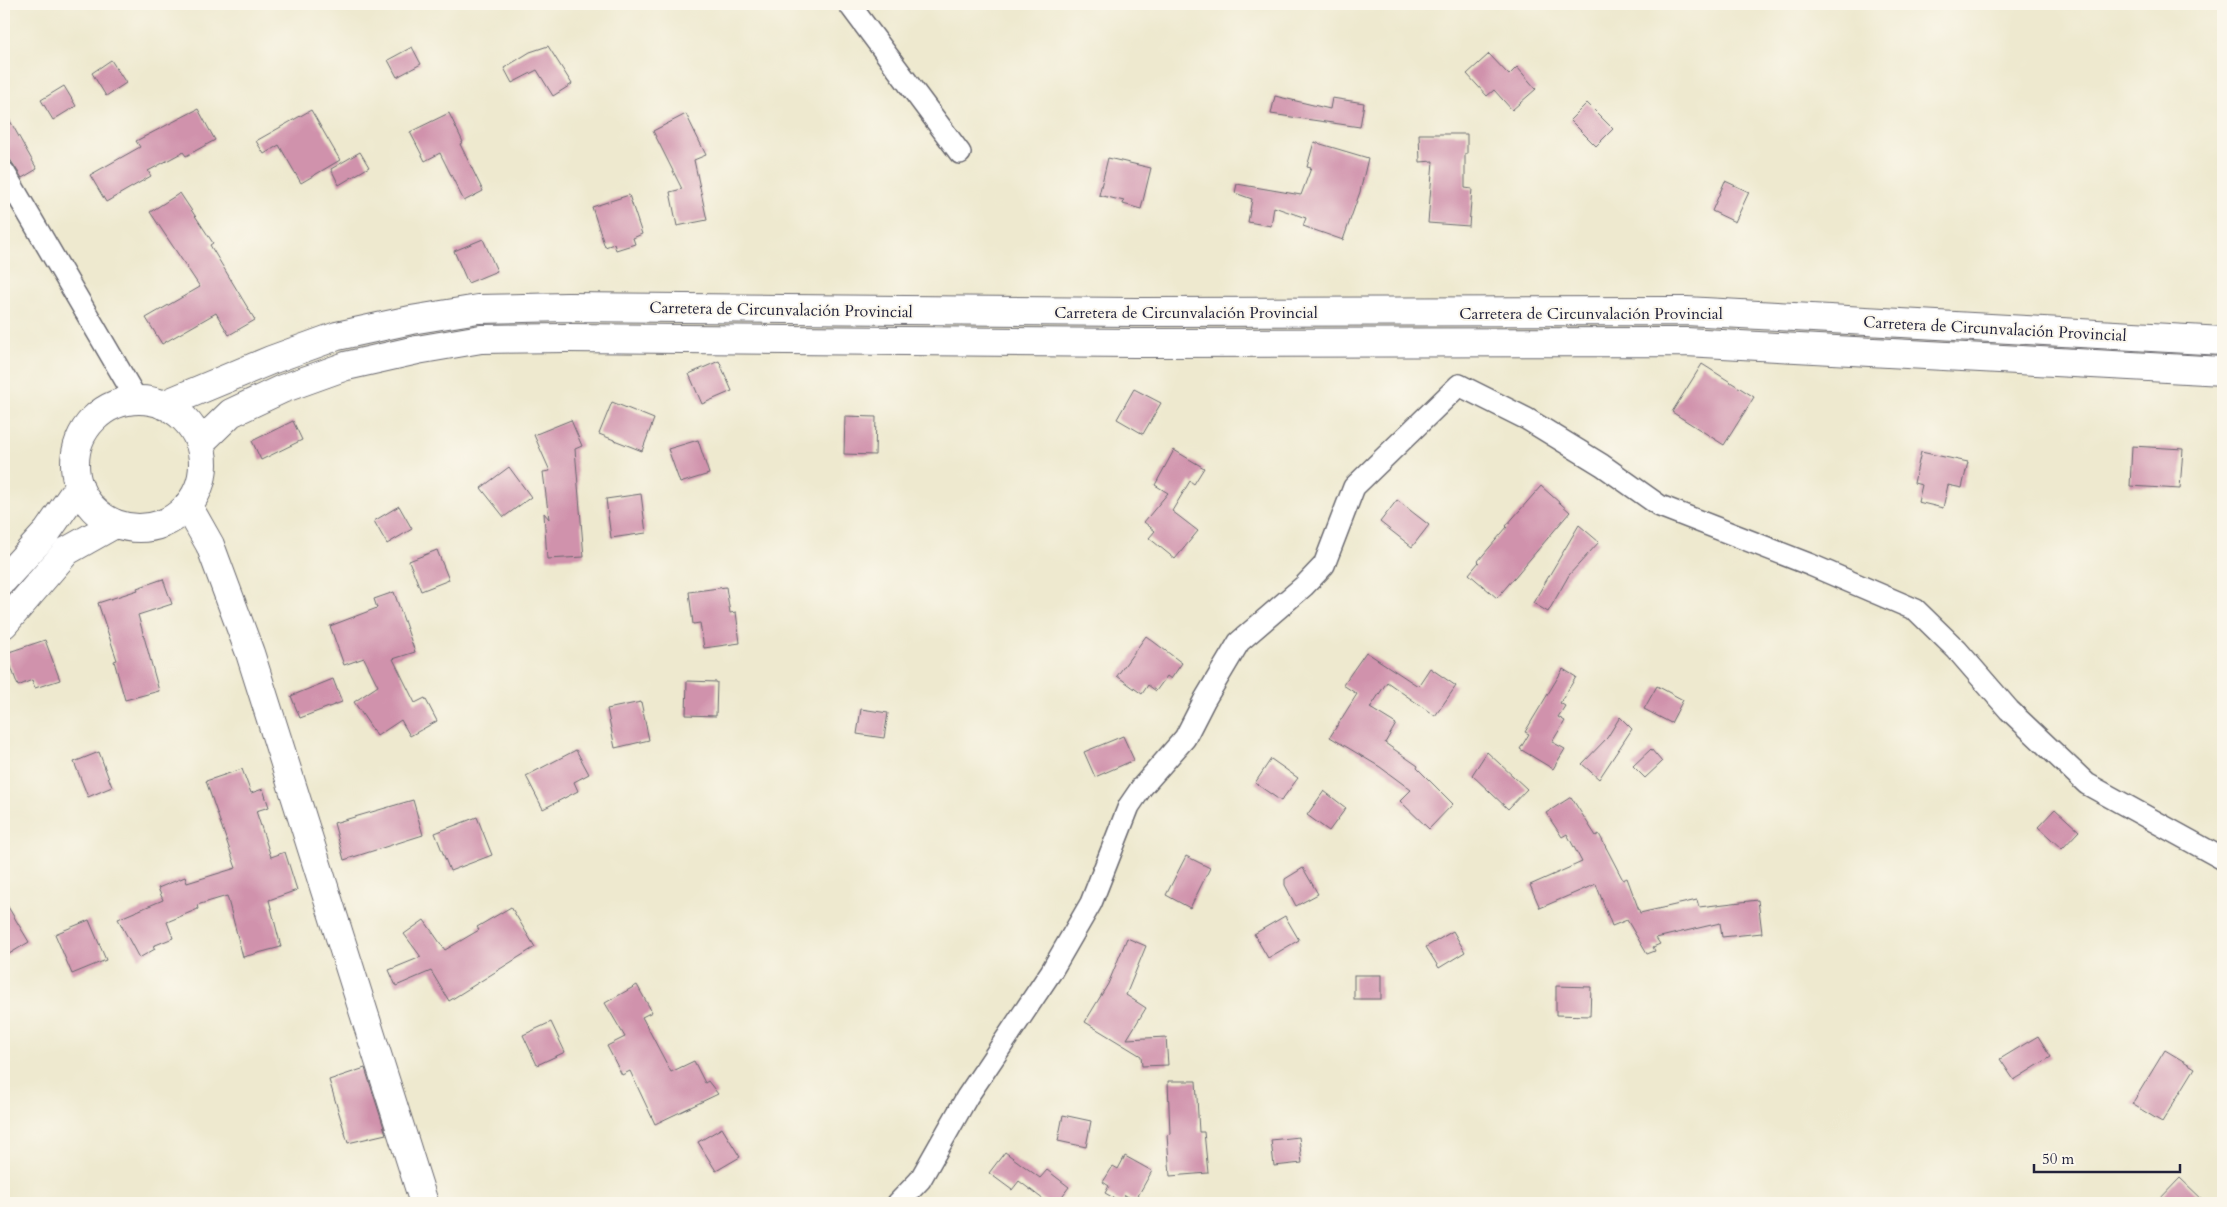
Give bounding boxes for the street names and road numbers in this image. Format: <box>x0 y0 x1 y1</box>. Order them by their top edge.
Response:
street label: Carretera de Circunvalación Provincial <box>649 297 913 323</box>
street label: Carretera de Circunvalación Provincial <box>1054 302 1318 324</box>
street label: Carretera de Circunvalación Provincial <box>1459 303 1723 325</box>
street label: Carretera de Circunvalación Provincial <box>1863 311 2127 347</box>

